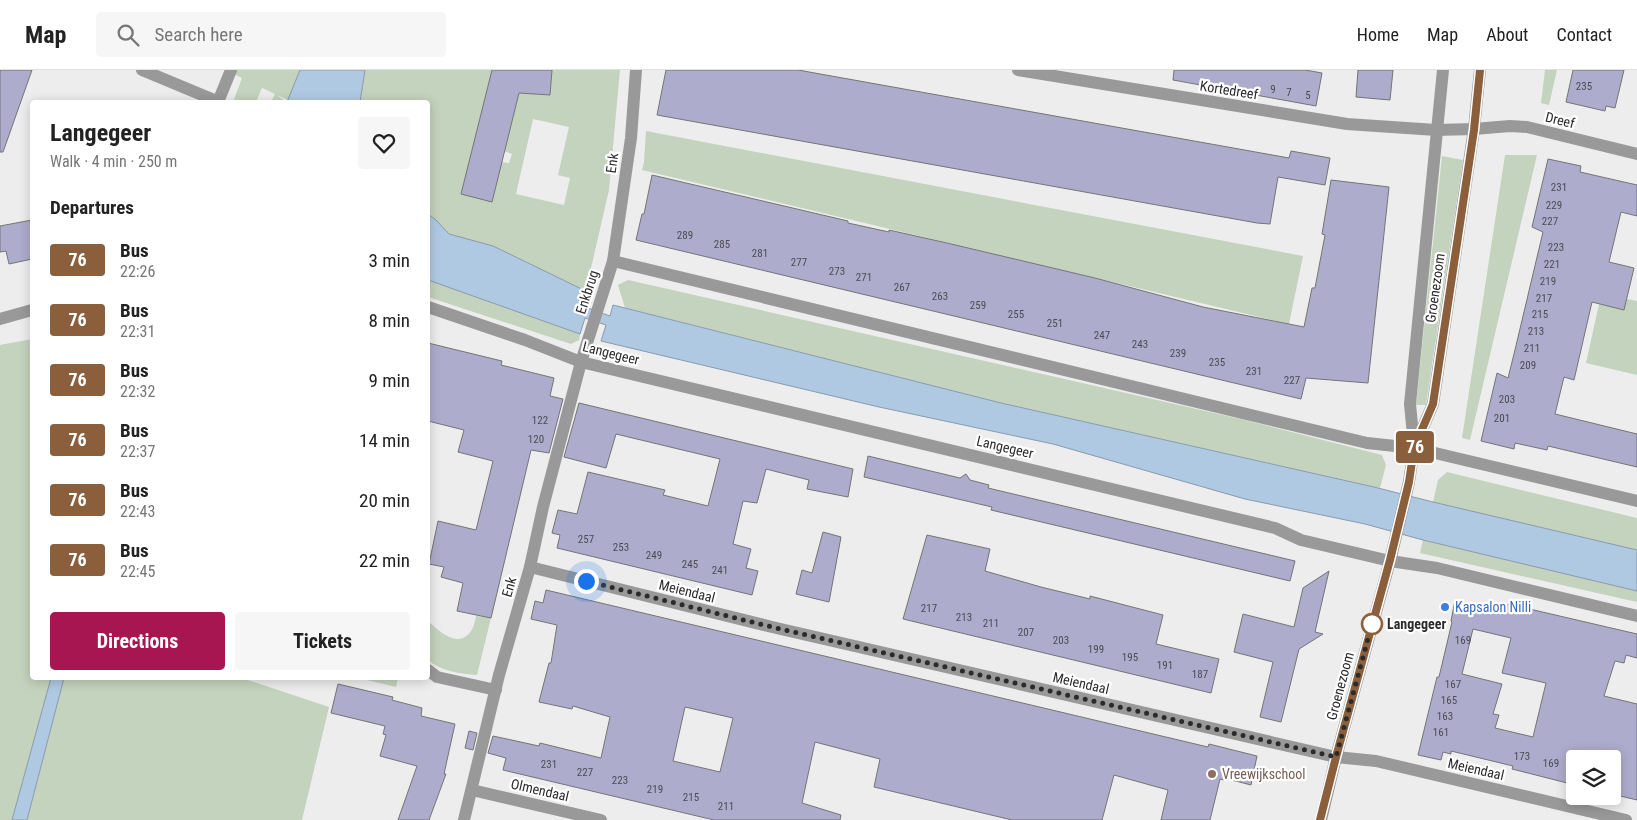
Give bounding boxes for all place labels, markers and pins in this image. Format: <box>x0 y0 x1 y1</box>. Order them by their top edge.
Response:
place label: Kapsalon Nilli <box>1455 599 1531 615</box>
marker: Kapsalon Nilli <box>1439 601 1451 613</box>
marker: Langegeer <box>1361 613 1383 635</box>
place label: Langegeer <box>1387 616 1446 632</box>
place label: Vreewijkschool <box>1222 766 1306 782</box>
marker: Vreewijkschool <box>1206 768 1218 780</box>

